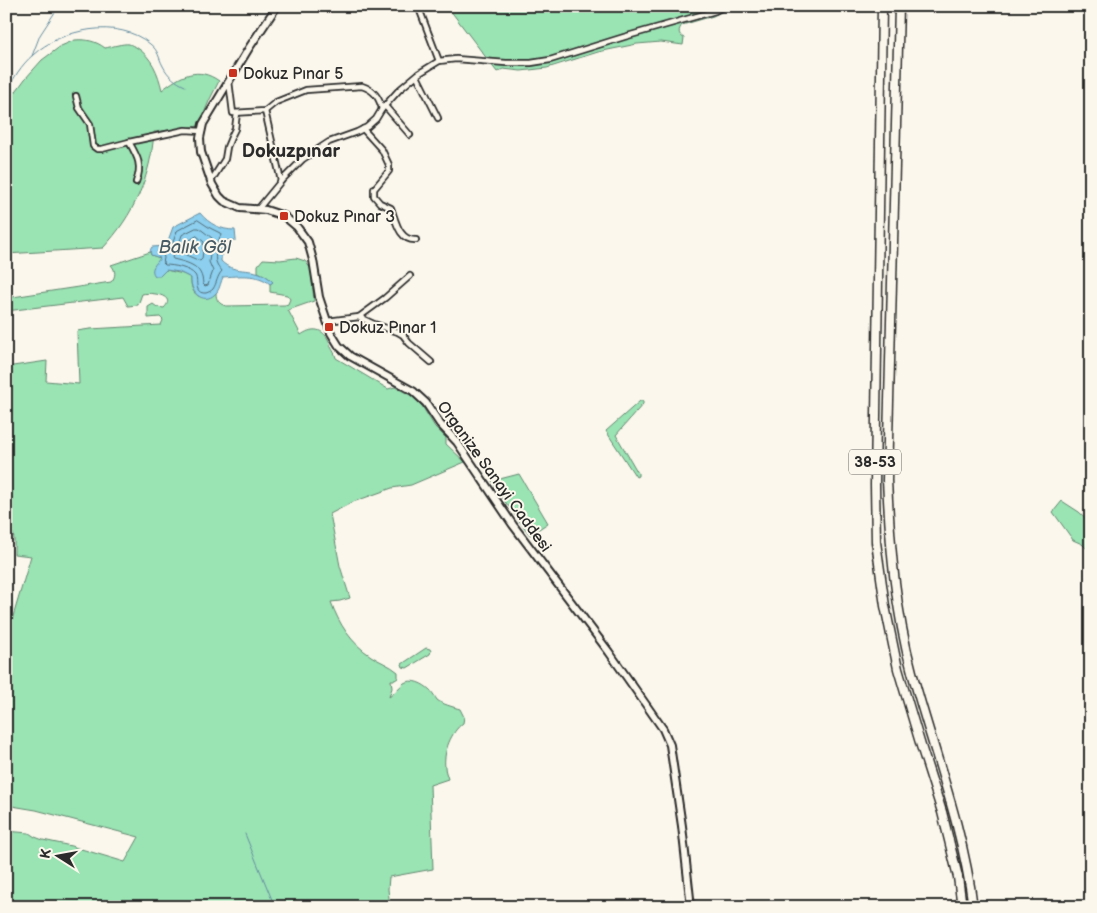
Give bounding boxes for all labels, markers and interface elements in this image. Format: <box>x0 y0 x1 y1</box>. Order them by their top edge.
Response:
place label: Dokuz Pınar 5 <box>243 65 343 84</box>
marker: Dokuz Pınar 5 <box>227 67 239 79</box>
district label: Dokuzpınar <box>242 140 341 163</box>
place label: Dokuz Pınar 3 <box>294 208 395 227</box>
marker: Dokuz Pınar 3 <box>278 210 290 222</box>
water label: Balık Göl <box>159 237 232 258</box>
place label: Dokuz Pınar 1 <box>339 319 436 338</box>
marker: Dokuz Pınar 1 <box>323 321 335 333</box>
street label: Organize Sanayi Caddesi <box>433 398 555 556</box>
road number: 38-53 <box>849 450 901 474</box>
north arrow <box>32 830 82 880</box>
text: K <box>36 847 55 860</box>

